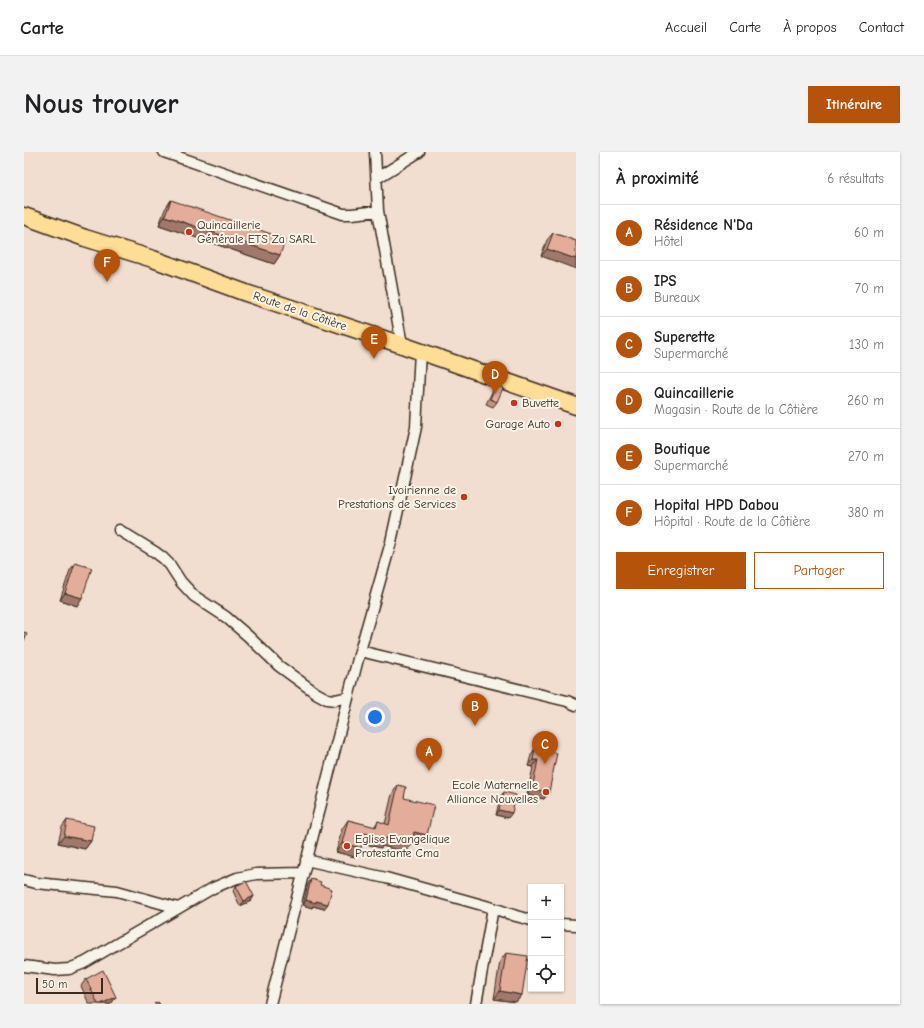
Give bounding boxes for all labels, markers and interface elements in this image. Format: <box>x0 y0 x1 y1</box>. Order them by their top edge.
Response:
text: Carte <box>20 17 64 39</box>
text: Accueil <box>665 19 707 36</box>
text: Carte <box>729 19 761 36</box>
text: À propos <box>783 19 837 36</box>
text: Contact <box>859 19 904 36</box>
button: Itinéraire <box>808 86 900 123</box>
text: Nous trouver <box>24 88 179 120</box>
text: À proximité <box>616 169 699 188</box>
text: 6 résultats <box>827 171 884 186</box>
text: Résidence N'Da <box>654 216 753 234</box>
place label: Quincaillerie Générale ETS Za SARL <box>197 218 316 246</box>
text: A <box>625 225 633 240</box>
text: 60 m <box>854 225 884 240</box>
marker: Quincaillerie Générale ETS Za SARL <box>184 227 194 237</box>
text: Hôtel <box>654 234 683 249</box>
pin: F <box>94 249 120 282</box>
text: IPS <box>654 272 677 290</box>
text: B <box>625 281 633 296</box>
text: 70 m <box>855 281 884 296</box>
street label: Route de la Côtière <box>251 288 349 334</box>
text: Bureaux <box>654 290 700 305</box>
pin: E <box>361 326 387 359</box>
text: Superette <box>654 328 715 346</box>
text: C <box>625 337 633 352</box>
text: 130 m <box>849 337 884 352</box>
text: Supermarché <box>654 346 728 361</box>
pin: D <box>482 361 508 394</box>
text: Quincaillerie <box>654 384 734 402</box>
text: D <box>625 393 633 408</box>
text: 260 m <box>847 393 884 408</box>
place label: Buvette <box>522 396 559 410</box>
marker: Buvette <box>509 398 519 408</box>
text: Magasin · Route de la Côtière <box>654 402 818 417</box>
place label: Garage Auto <box>486 417 550 431</box>
marker: Garage Auto <box>553 419 563 429</box>
text: Boutique <box>654 440 710 458</box>
text: E <box>625 449 633 464</box>
text: 270 m <box>848 449 884 464</box>
text: Supermarché <box>654 458 728 473</box>
place label: Ivoirienne de Prestations de Services <box>338 483 456 511</box>
marker: Ivoirienne de Prestations de Services <box>459 492 469 502</box>
text: Hopital HPD Dabou <box>654 496 779 514</box>
text: F <box>625 505 633 520</box>
text: 380 m <box>848 505 884 520</box>
text: Hôpital · Route de la Côtière <box>654 514 810 529</box>
button: Enregistrer <box>616 552 746 589</box>
button: Partager <box>754 552 884 589</box>
pin: B <box>462 693 488 726</box>
your location <box>365 707 385 727</box>
pin: C <box>532 731 558 764</box>
pin: A <box>416 738 442 771</box>
place label: Ecole Maternelle Alliance Nouvelles <box>447 778 538 806</box>
marker: Ecole Maternelle Alliance Nouvelles <box>541 787 551 797</box>
place label: Eglise Evangelique Protestante Cma <box>355 832 450 860</box>
marker: Eglise Evangelique Protestante Cma <box>342 841 352 851</box>
map controls <box>528 884 564 992</box>
button: + <box>528 884 564 920</box>
button: − <box>528 920 564 956</box>
button: locate <box>528 956 564 992</box>
scale bar <box>36 976 103 995</box>
text: 50 m <box>42 978 67 991</box>

